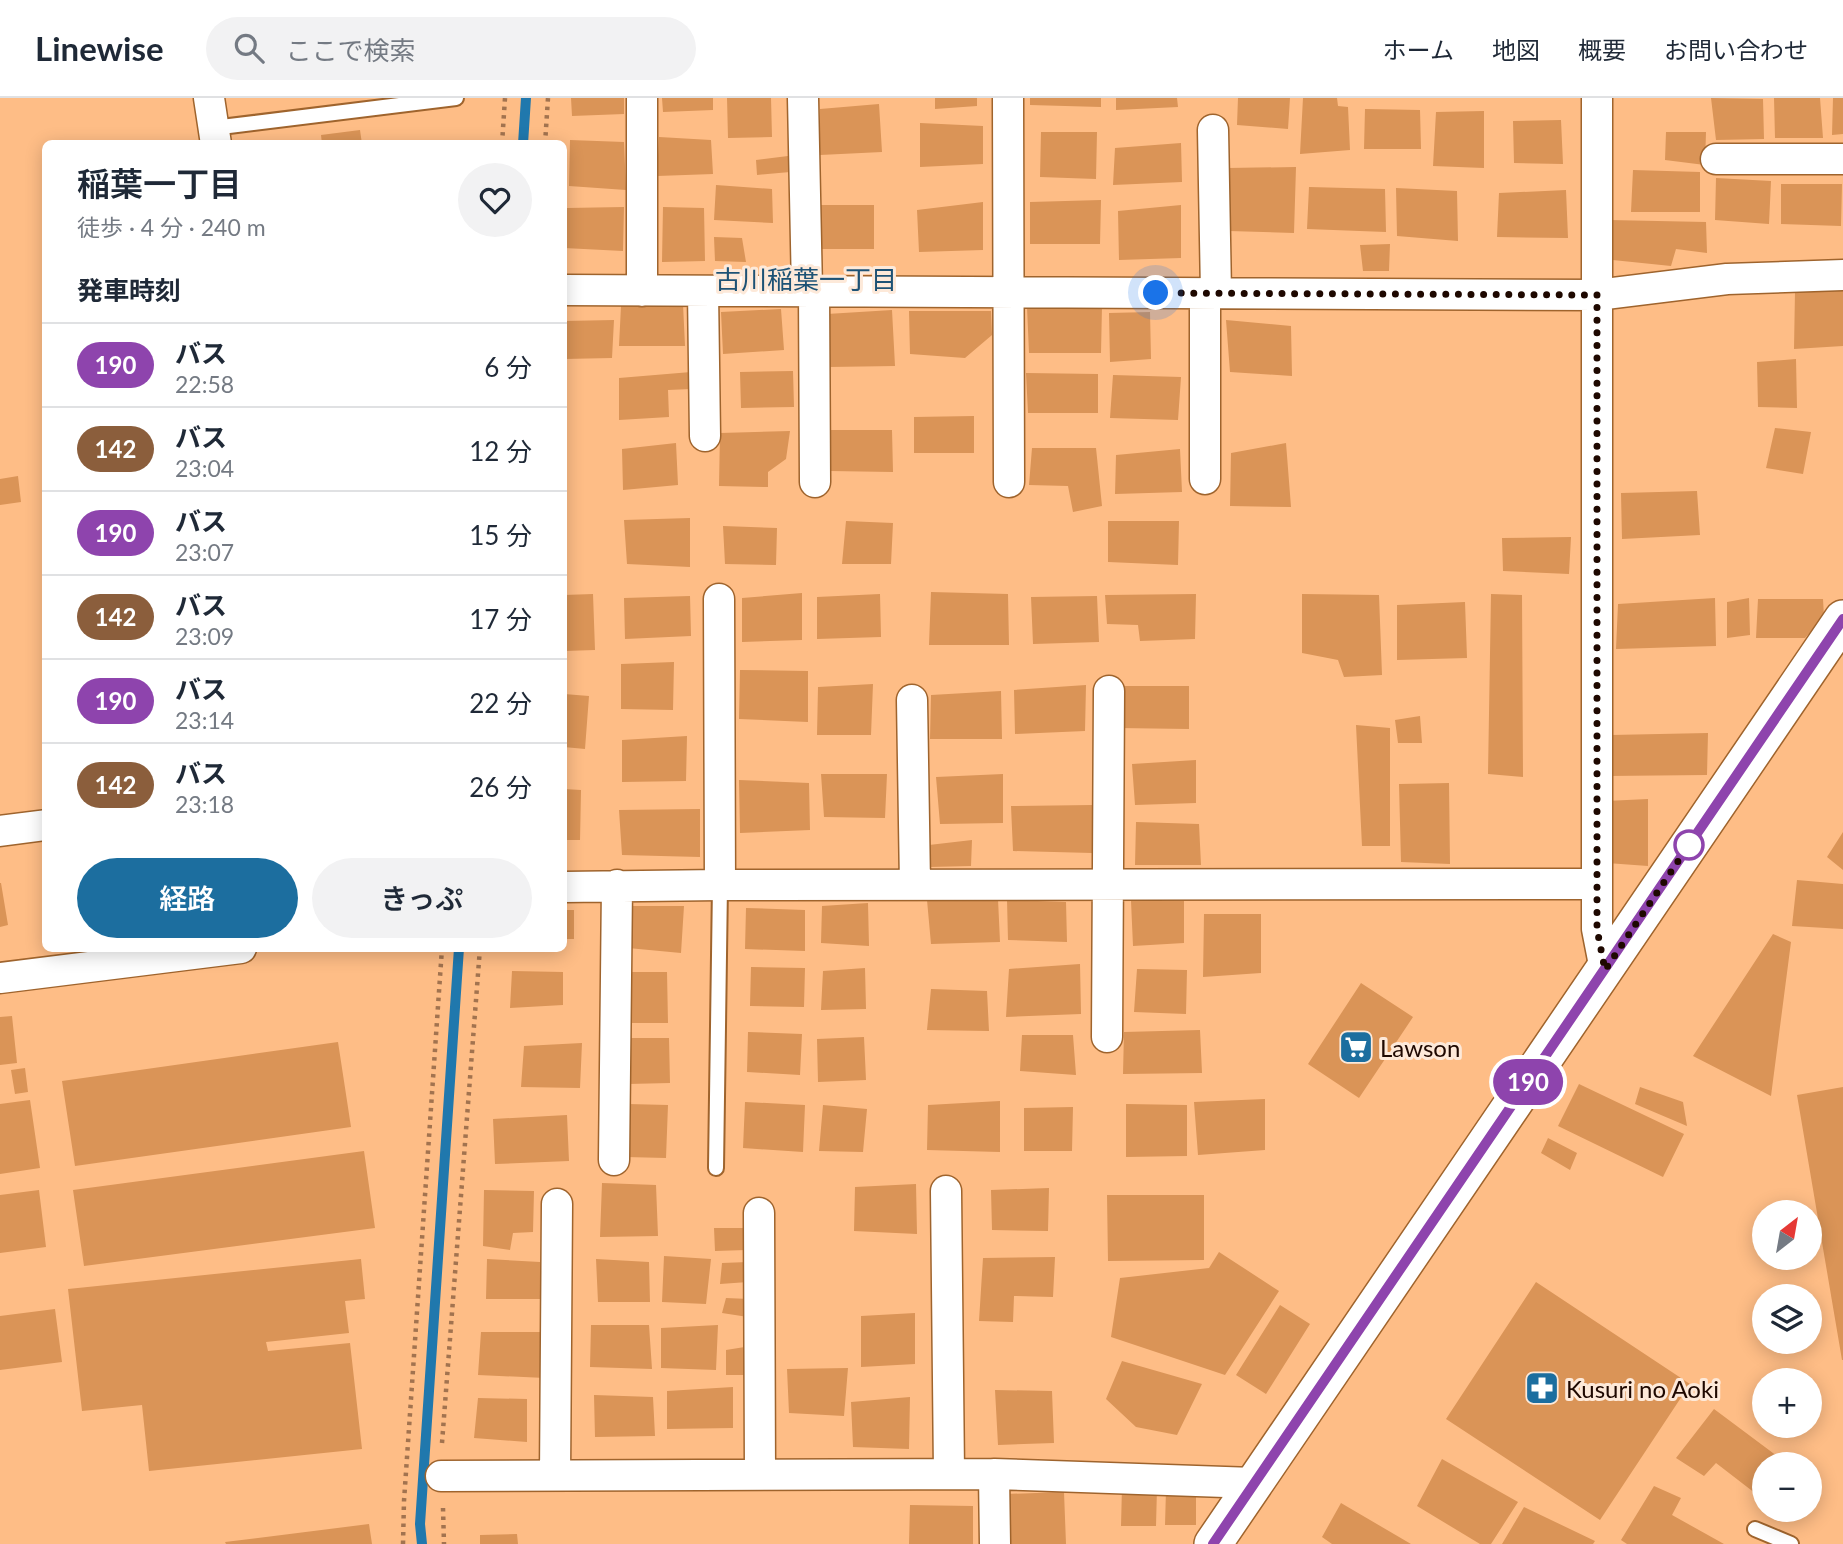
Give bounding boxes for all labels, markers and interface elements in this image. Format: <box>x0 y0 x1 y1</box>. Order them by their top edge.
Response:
search box <box>206 17 696 80</box>
text: Linewise <box>35 28 164 68</box>
icon: search <box>230 29 268 67</box>
text: ここで検索 <box>286 34 416 66</box>
text: ホーム <box>1383 35 1454 64</box>
text: 地図 <box>1492 35 1540 64</box>
text: 概要 <box>1578 35 1626 64</box>
text: お問い合わせ <box>1664 35 1808 64</box>
text: 稲葉一丁目 <box>77 163 242 203</box>
button: heart <box>458 163 532 237</box>
text: 徒歩 · 4 分 · 240 m <box>77 213 266 241</box>
district label: 古川稲葉一丁目 <box>715 263 897 295</box>
text: 発車時刻 <box>77 274 181 306</box>
your location <box>1138 275 1173 310</box>
text: バス <box>175 337 227 369</box>
text: 190 <box>95 350 136 379</box>
text: 6 分 <box>484 351 532 383</box>
text: 22:58 <box>175 370 234 398</box>
text: バス <box>175 421 227 453</box>
text: 142 <box>95 434 136 463</box>
text: 12 分 <box>469 435 532 467</box>
text: 23:04 <box>175 454 234 482</box>
text: バス <box>175 505 227 537</box>
text: 190 <box>95 518 136 547</box>
text: 15 分 <box>469 519 532 551</box>
text: 23:07 <box>175 538 234 566</box>
text: バス <box>175 589 227 621</box>
text: 142 <box>95 602 136 631</box>
text: 17 分 <box>469 603 532 635</box>
text: 23:09 <box>175 622 234 650</box>
text: バス <box>175 673 227 705</box>
text: 190 <box>95 686 136 715</box>
text: 22 分 <box>469 687 532 719</box>
text: 23:14 <box>175 706 234 734</box>
text: バス <box>175 757 227 789</box>
text: 142 <box>95 770 136 799</box>
text: 26 分 <box>469 771 532 803</box>
text: 23:18 <box>175 790 234 818</box>
unlabelled marker <box>1674 830 1704 860</box>
button: 経路 <box>77 858 298 938</box>
button: きっぷ <box>312 858 532 938</box>
supermarket icon: Lawson <box>1337 1028 1375 1066</box>
place label: Lawson <box>1380 1033 1460 1062</box>
line badge: 190 <box>1488 1059 1568 1105</box>
text: 190 <box>1507 1067 1549 1096</box>
north arrow <box>1752 1200 1822 1270</box>
map controls <box>1752 1200 1822 1522</box>
button: layers <box>1752 1284 1822 1354</box>
button: + <box>1752 1368 1822 1438</box>
pharmacy icon: Kusuri no Aoki <box>1523 1369 1561 1407</box>
place label: Kusuri no Aoki <box>1566 1374 1719 1403</box>
button: − <box>1752 1452 1822 1522</box>

